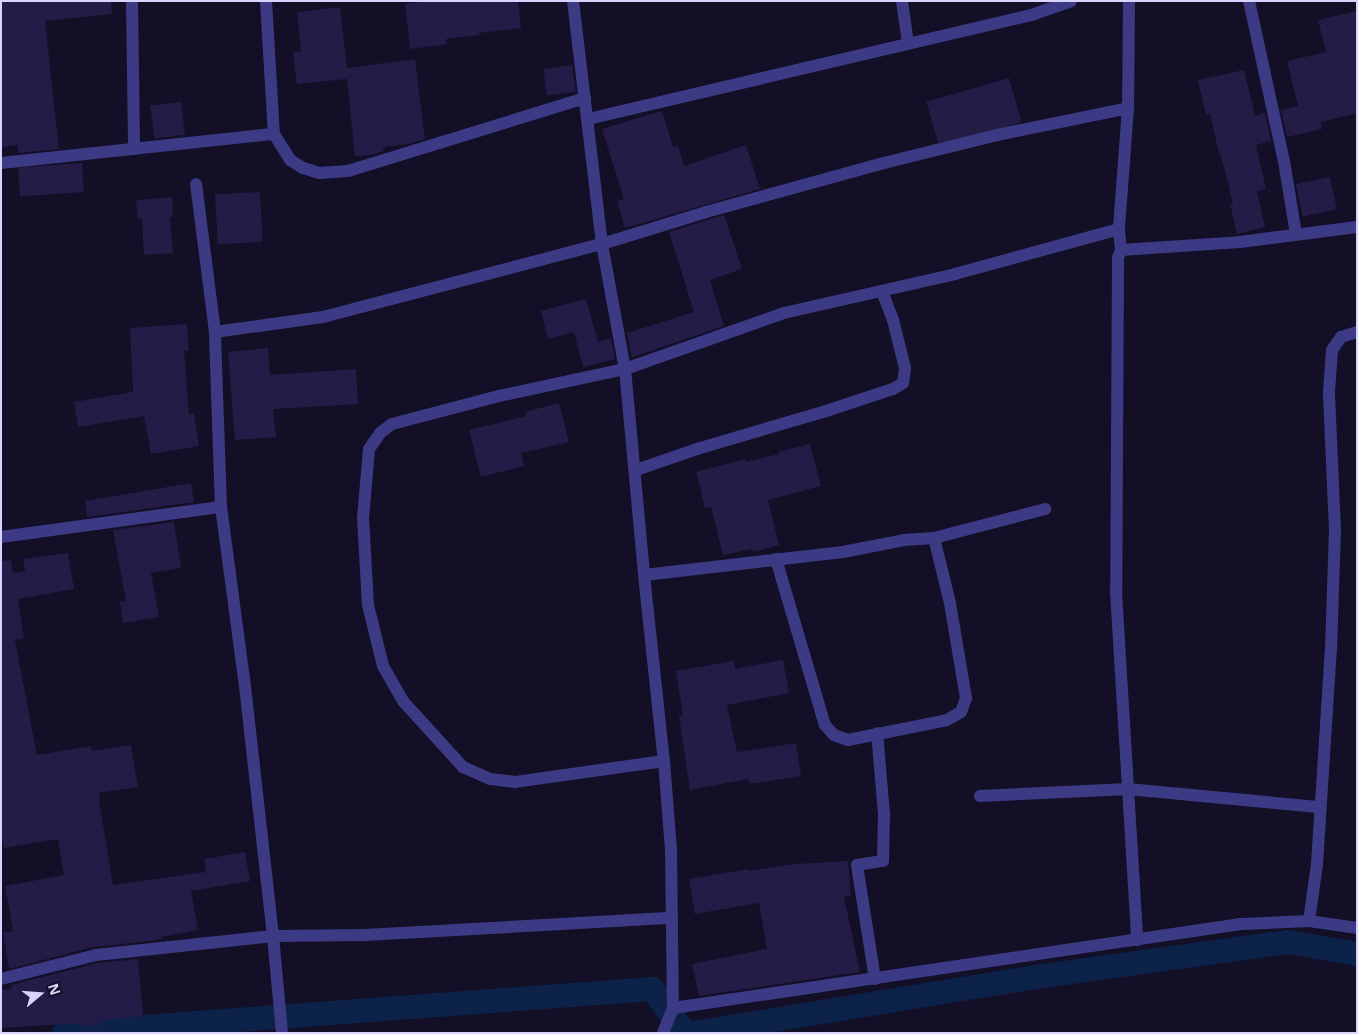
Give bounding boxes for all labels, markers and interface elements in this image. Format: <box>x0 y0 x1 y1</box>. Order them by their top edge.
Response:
north arrow <box>15 969 65 1019</box>
text: N <box>44 981 66 998</box>

